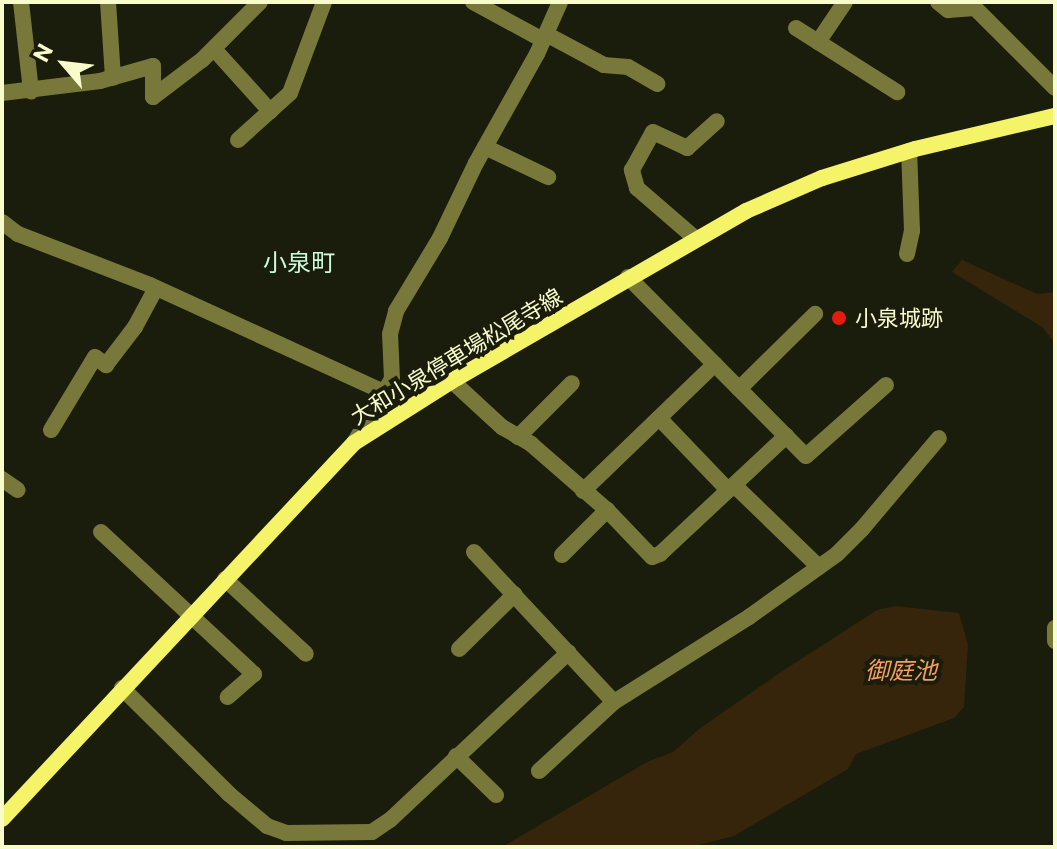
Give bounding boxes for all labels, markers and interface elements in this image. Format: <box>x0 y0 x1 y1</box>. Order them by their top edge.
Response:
north arrow <box>24 24 104 104</box>
text: N <box>27 39 58 66</box>
district label: 小泉町 <box>263 248 335 276</box>
street label: 大和小泉停車場松尾寺線 <box>345 282 567 430</box>
place label: 小泉城跡 <box>855 305 943 331</box>
marker: 小泉城跡 <box>830 309 848 327</box>
water label: 御庭池 <box>865 656 937 684</box>

